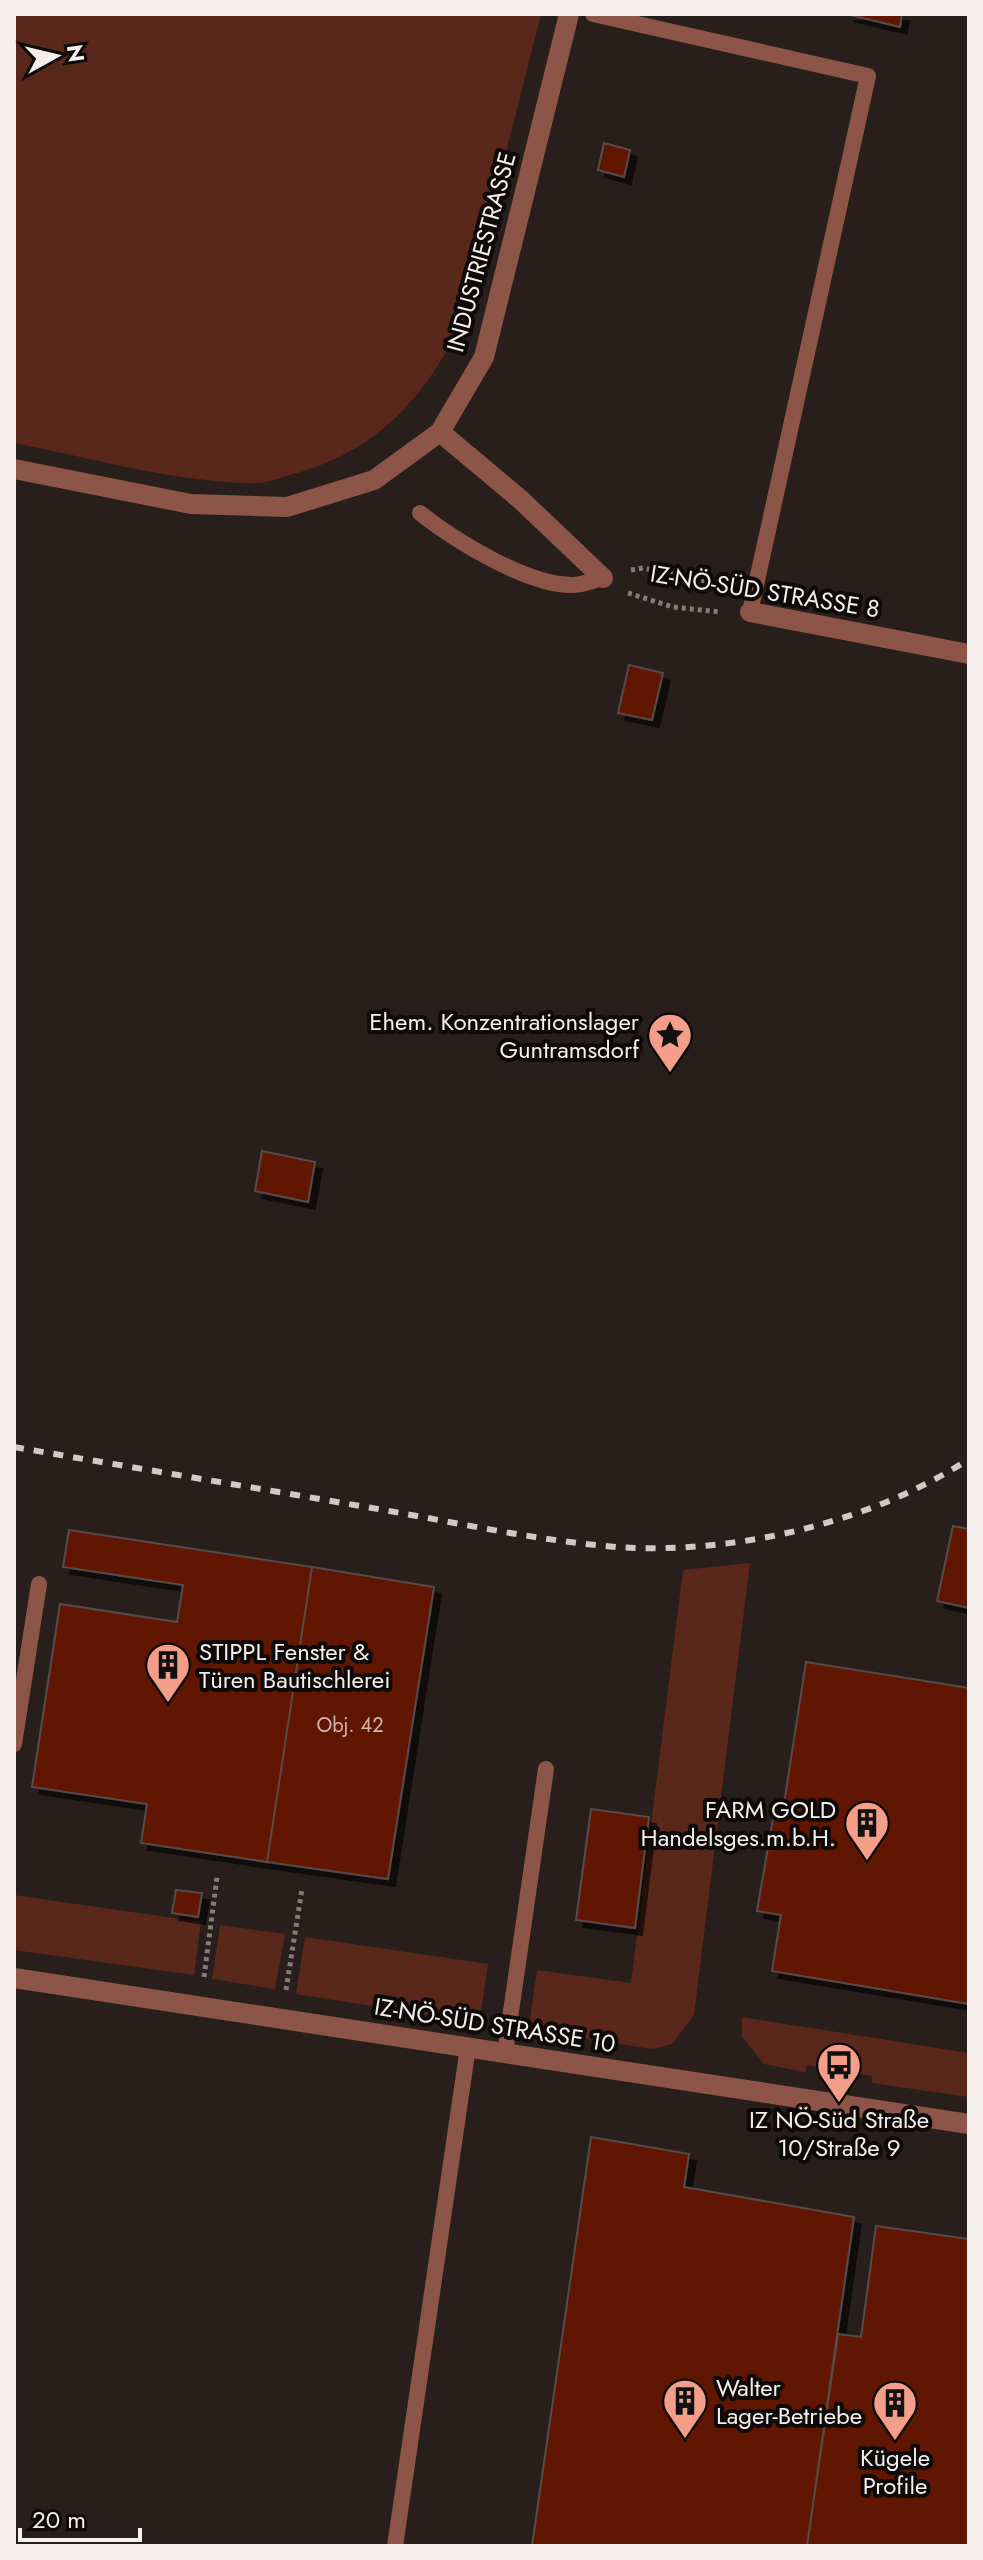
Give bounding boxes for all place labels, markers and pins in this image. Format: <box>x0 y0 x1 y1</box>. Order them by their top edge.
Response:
place label: Ehem. Konzentrationslager Guntramsdorf <box>369 1004 640 1067</box>
place icon: Ehem. Konzentrationslager Guntramsdorf <box>646 1011 694 1074</box>
place label: STIPPL Fenster & Türen Bautischlerei <box>199 1634 390 1697</box>
building icon: STIPPL Fenster & Türen Bautischlerei <box>144 1641 192 1704</box>
place label: FARM GOLD Handelsges.m.b.H. <box>641 1792 836 1855</box>
building icon: FARM GOLD Handelsges.m.b.H. <box>843 1799 891 1862</box>
bus stop icon: IZ NÖ-Süd Straße 10/Straße 9 <box>815 2041 863 2104</box>
place label: IZ NÖ-Süd Straße 10/Straße 9 <box>749 2102 929 2165</box>
place label: Walter Lager-Betriebe <box>716 2370 862 2433</box>
building icon: Walter Lager-Betriebe <box>661 2377 709 2440</box>
building icon: Kügele Profile <box>871 2379 919 2442</box>
place label: Kügele Profile <box>860 2440 930 2503</box>

